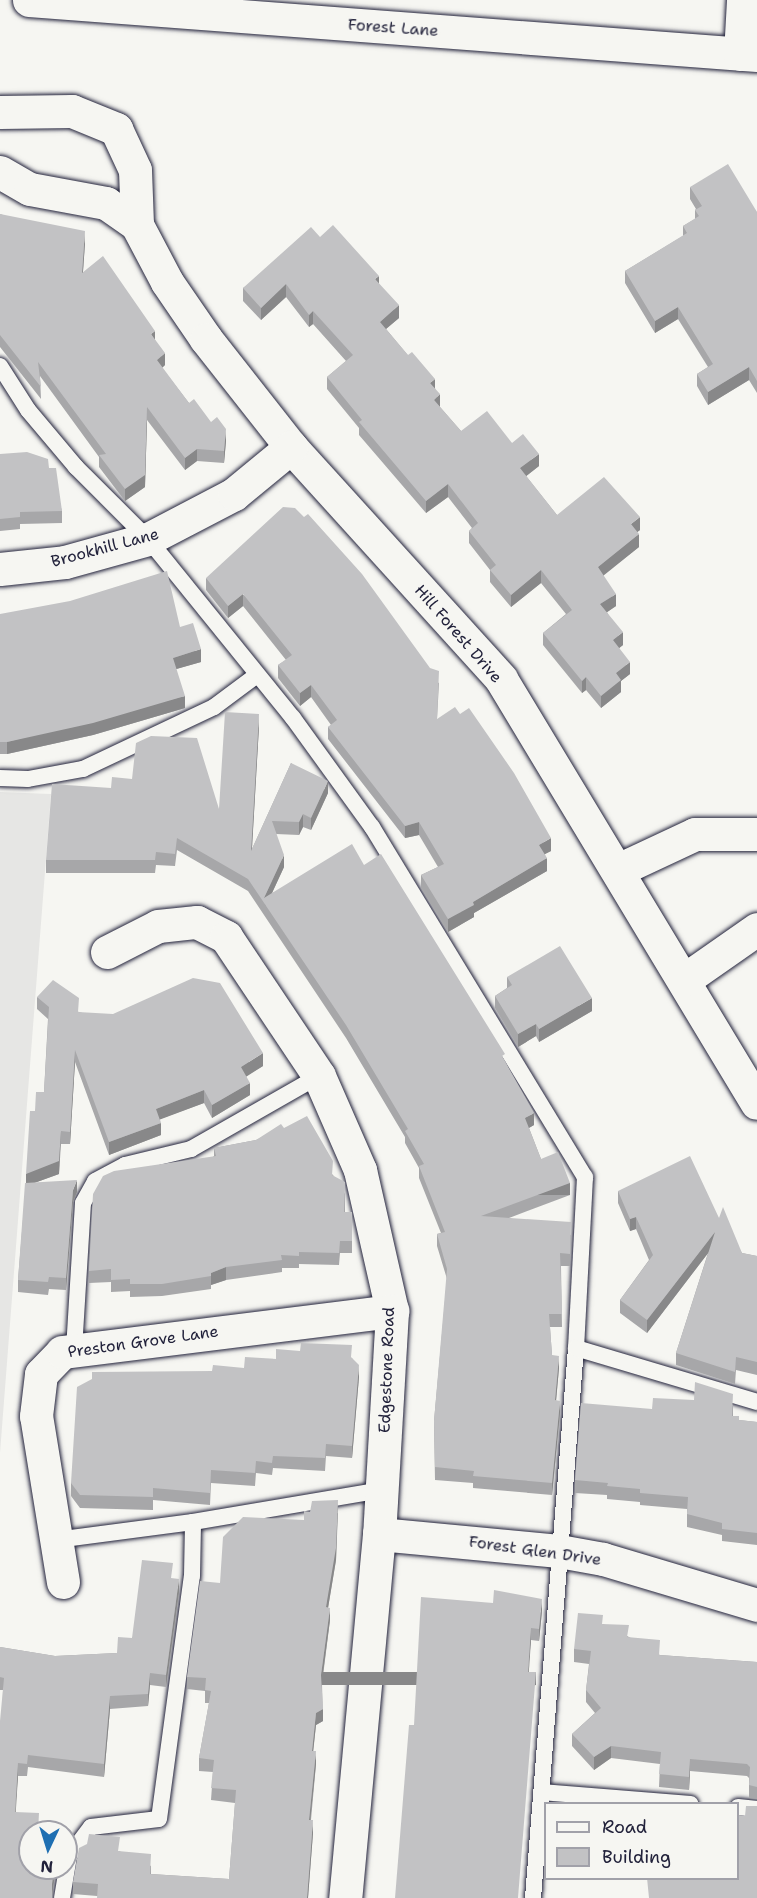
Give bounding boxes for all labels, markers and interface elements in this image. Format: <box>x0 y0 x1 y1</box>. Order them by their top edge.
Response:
street label: Forest Lane <box>347 15 439 41</box>
street label: Brookhill Lane <box>49 524 161 572</box>
street label: Hill Forest Drive <box>410 581 506 687</box>
street label: Edgestone Road <box>375 1307 399 1433</box>
street label: Preston Grove Lane <box>66 1322 220 1362</box>
street label: Forest Glen Drive <box>468 1532 602 1570</box>
legend <box>544 1802 739 1880</box>
text: Road <box>602 1815 647 1839</box>
north arrow <box>18 1820 78 1880</box>
text: Building <box>602 1845 671 1869</box>
text: N <box>40 1856 54 1877</box>

